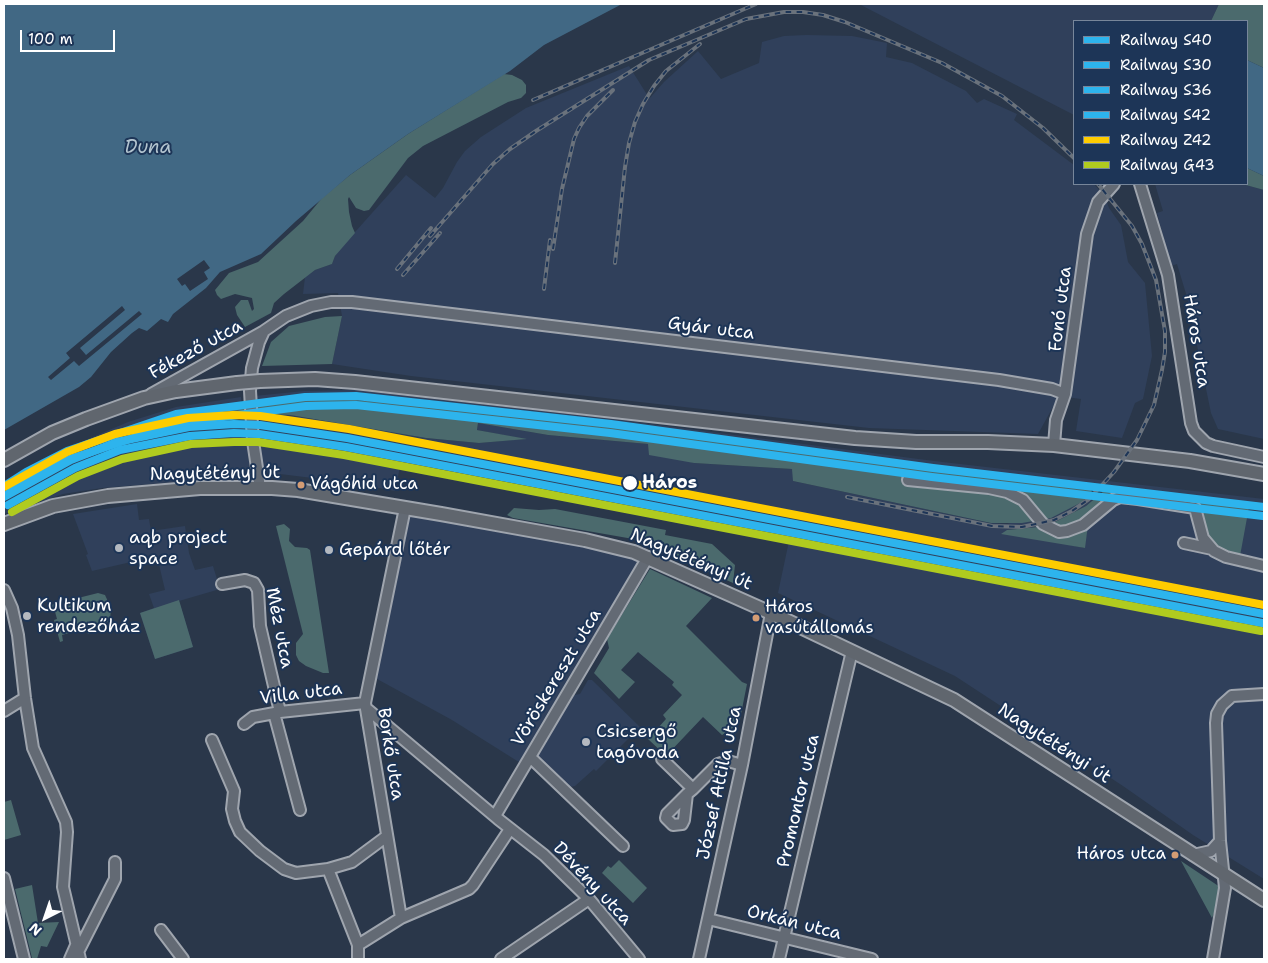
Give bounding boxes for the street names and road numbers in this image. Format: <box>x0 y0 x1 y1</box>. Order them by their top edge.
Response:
street label: Fonó utca <box>1045 265 1077 353</box>
street label: Háros utca <box>1178 293 1214 389</box>
street label: Gyár utca <box>666 313 756 345</box>
street label: Fékező utca <box>145 315 247 385</box>
street label: Nagytétényi út <box>149 462 281 486</box>
street label: Nagytétényi út <box>627 525 755 595</box>
street label: Méz utca <box>261 586 297 670</box>
street label: Vöröskereszt utca <box>507 605 607 751</box>
street label: Villa utca <box>259 678 343 710</box>
street label: Nagytétényi út <box>993 699 1115 789</box>
street label: József Attila utca <box>693 704 747 862</box>
street label: Borkő utca <box>372 706 408 802</box>
street label: Promontor utca <box>773 732 825 870</box>
street label: Dévény utca <box>548 838 636 930</box>
street label: Orkán utca <box>745 901 843 945</box>

